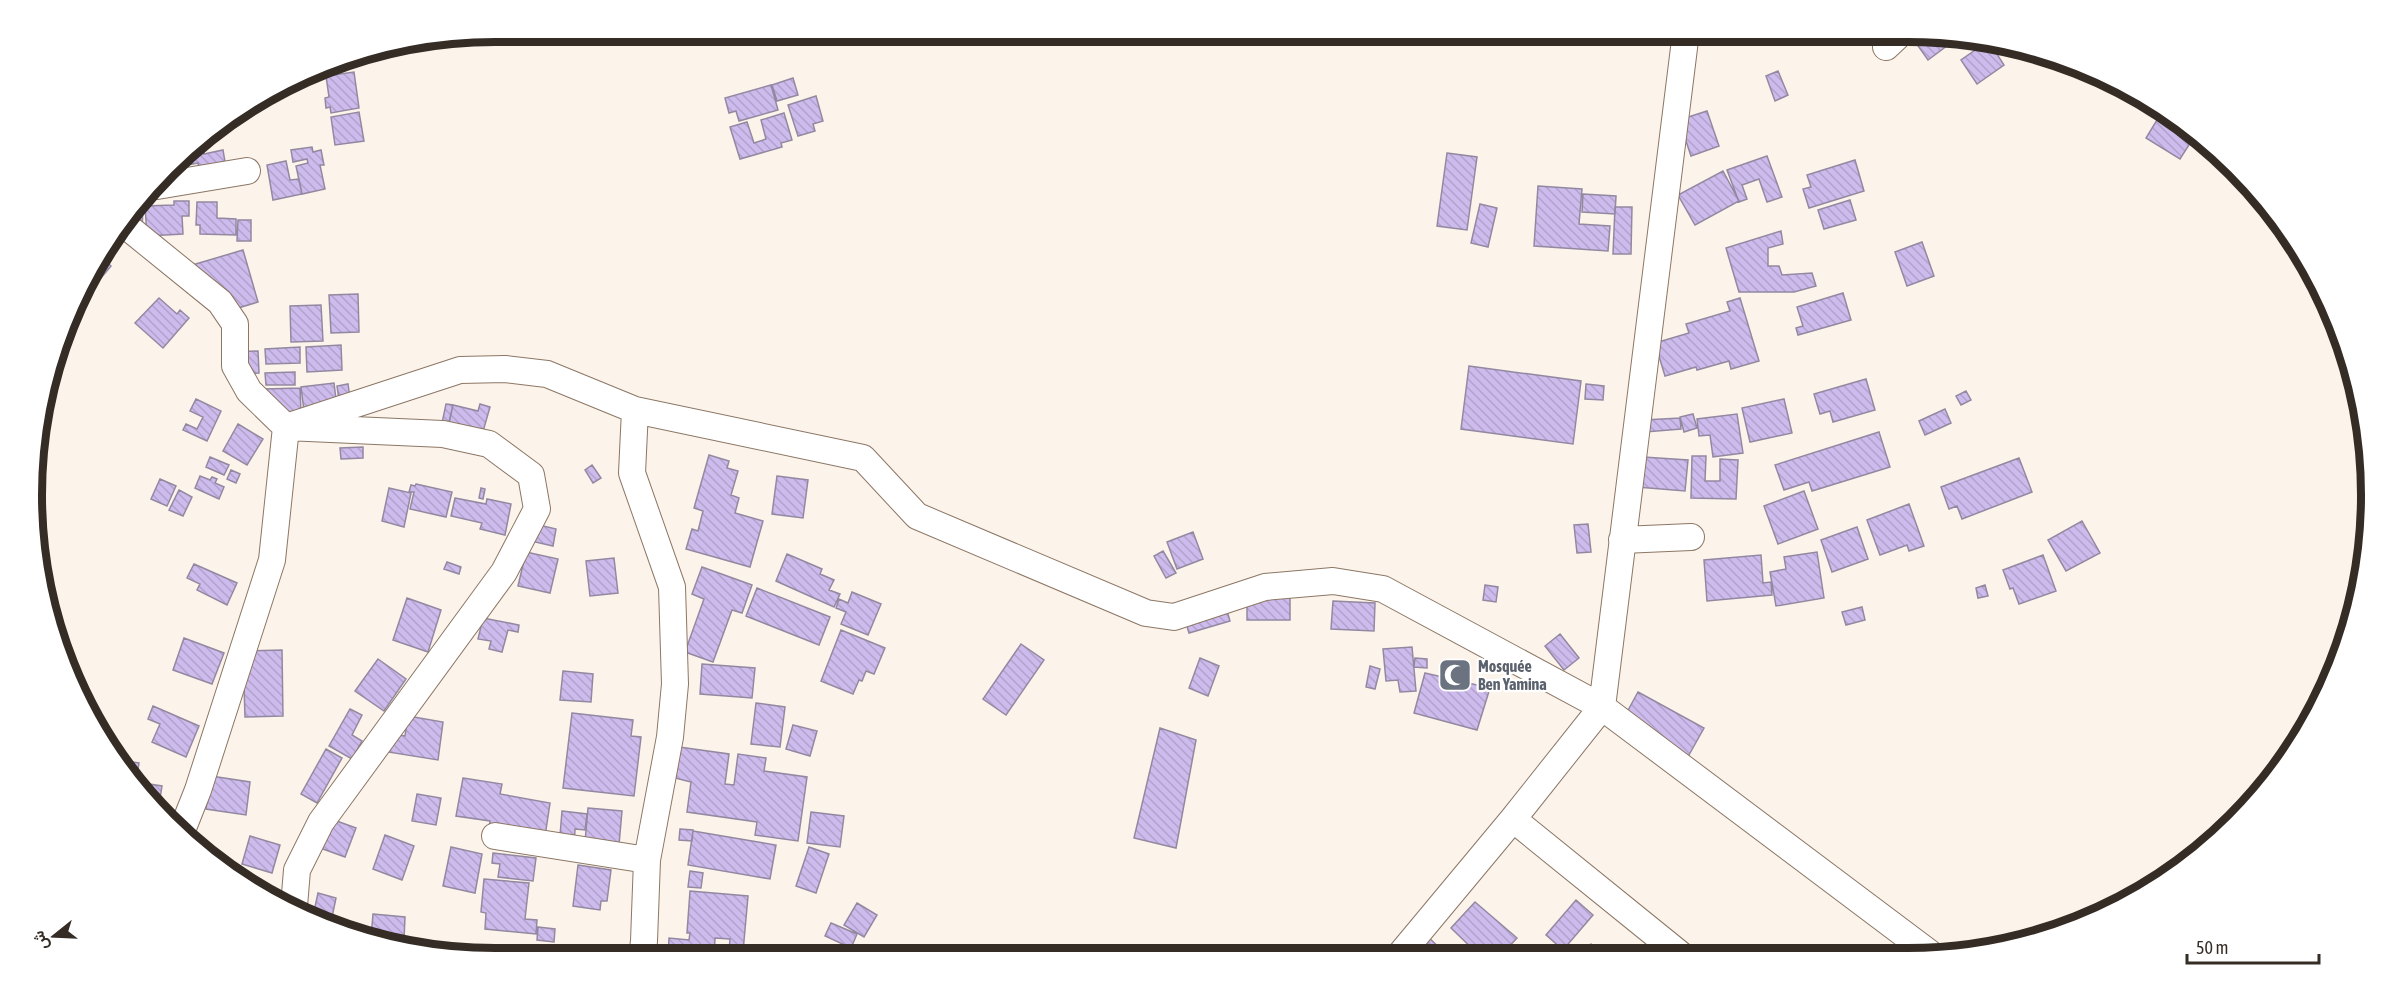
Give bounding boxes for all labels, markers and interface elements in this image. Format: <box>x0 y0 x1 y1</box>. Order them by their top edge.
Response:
mosque icon: Mosquée Ben Yamina <box>1437 657 1473 693</box>
place label: Mosquée Ben Yamina <box>1478 657 1547 693</box>
north arrow <box>24 906 84 966</box>
scale bar <box>2187 927 2319 965</box>
text: ش <box>28 928 52 953</box>
text: 50 m <box>2196 937 2228 958</box>

